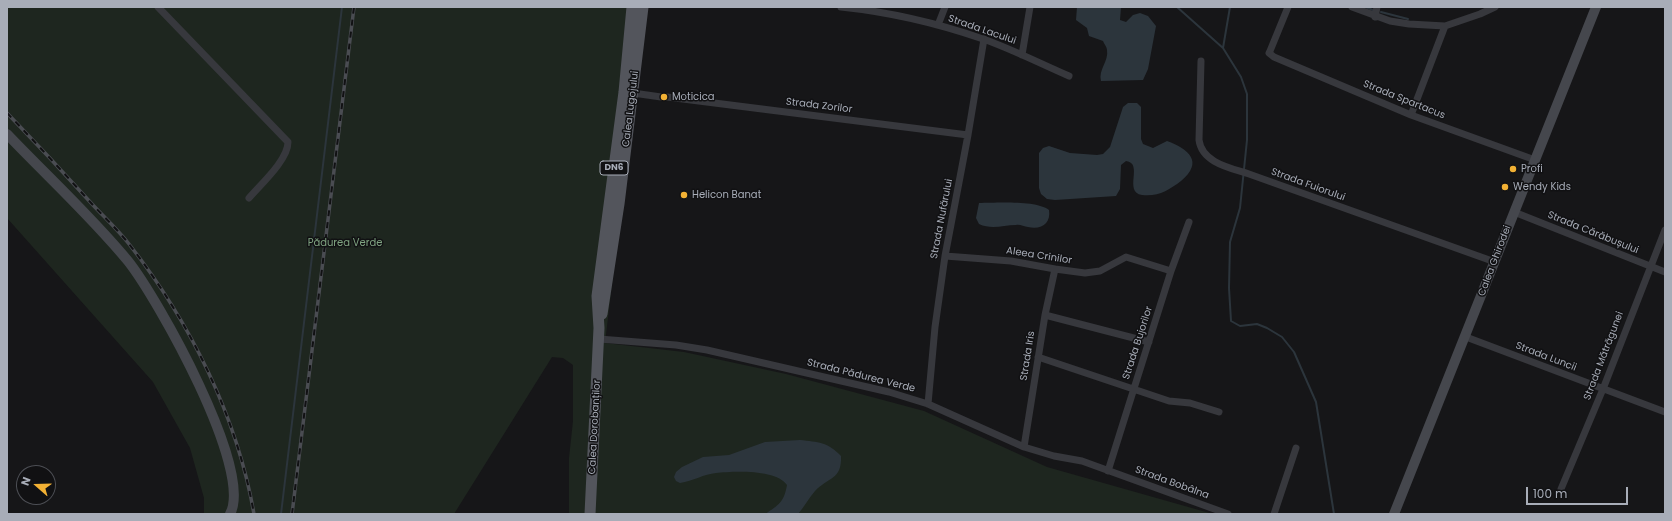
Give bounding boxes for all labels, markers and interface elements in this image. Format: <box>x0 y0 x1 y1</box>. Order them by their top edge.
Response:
street label: Strada Lacului <box>946 13 1018 47</box>
street label: Calea Lugojului <box>620 70 642 148</box>
street label: Strada Spartacus <box>1361 78 1447 122</box>
place label: Moticica <box>672 91 714 103</box>
marker: Moticica <box>659 92 669 102</box>
street label: Strada Zorilor <box>785 96 853 116</box>
road number: DN6 <box>600 161 628 175</box>
place label: Profi <box>1521 163 1543 175</box>
marker: Profi <box>1508 164 1518 174</box>
street label: Strada Fuiorului <box>1269 166 1347 204</box>
street label: Strada Nufărului <box>928 178 956 260</box>
place label: Wendy Kids <box>1513 181 1571 193</box>
marker: Wendy Kids <box>1500 182 1510 192</box>
place label: Helicon Banat <box>692 189 761 201</box>
marker: Helicon Banat <box>679 190 689 200</box>
street label: Strada Cărăbușului <box>1546 209 1640 257</box>
street label: Calea Ghirodei <box>1476 224 1514 298</box>
park label: Pădurea Verde <box>308 237 382 249</box>
street label: Aleea Crinilor <box>1005 245 1073 267</box>
street label: Strada Bujorilor <box>1120 305 1156 381</box>
street label: Strada Mătrăgunei <box>1582 310 1626 402</box>
street label: Strada Iris <box>1018 330 1038 382</box>
street label: Strada Luncii <box>1514 340 1578 374</box>
street label: Strada Pădurea Verde <box>806 357 916 395</box>
street label: Calea Dorobanților <box>587 379 603 475</box>
street label: Strada Bobâlna <box>1133 464 1211 502</box>
north arrow <box>16 465 56 505</box>
text: N <box>17 475 35 488</box>
scale bar <box>1528 479 1630 505</box>
text: 100 m <box>1533 485 1567 502</box>

